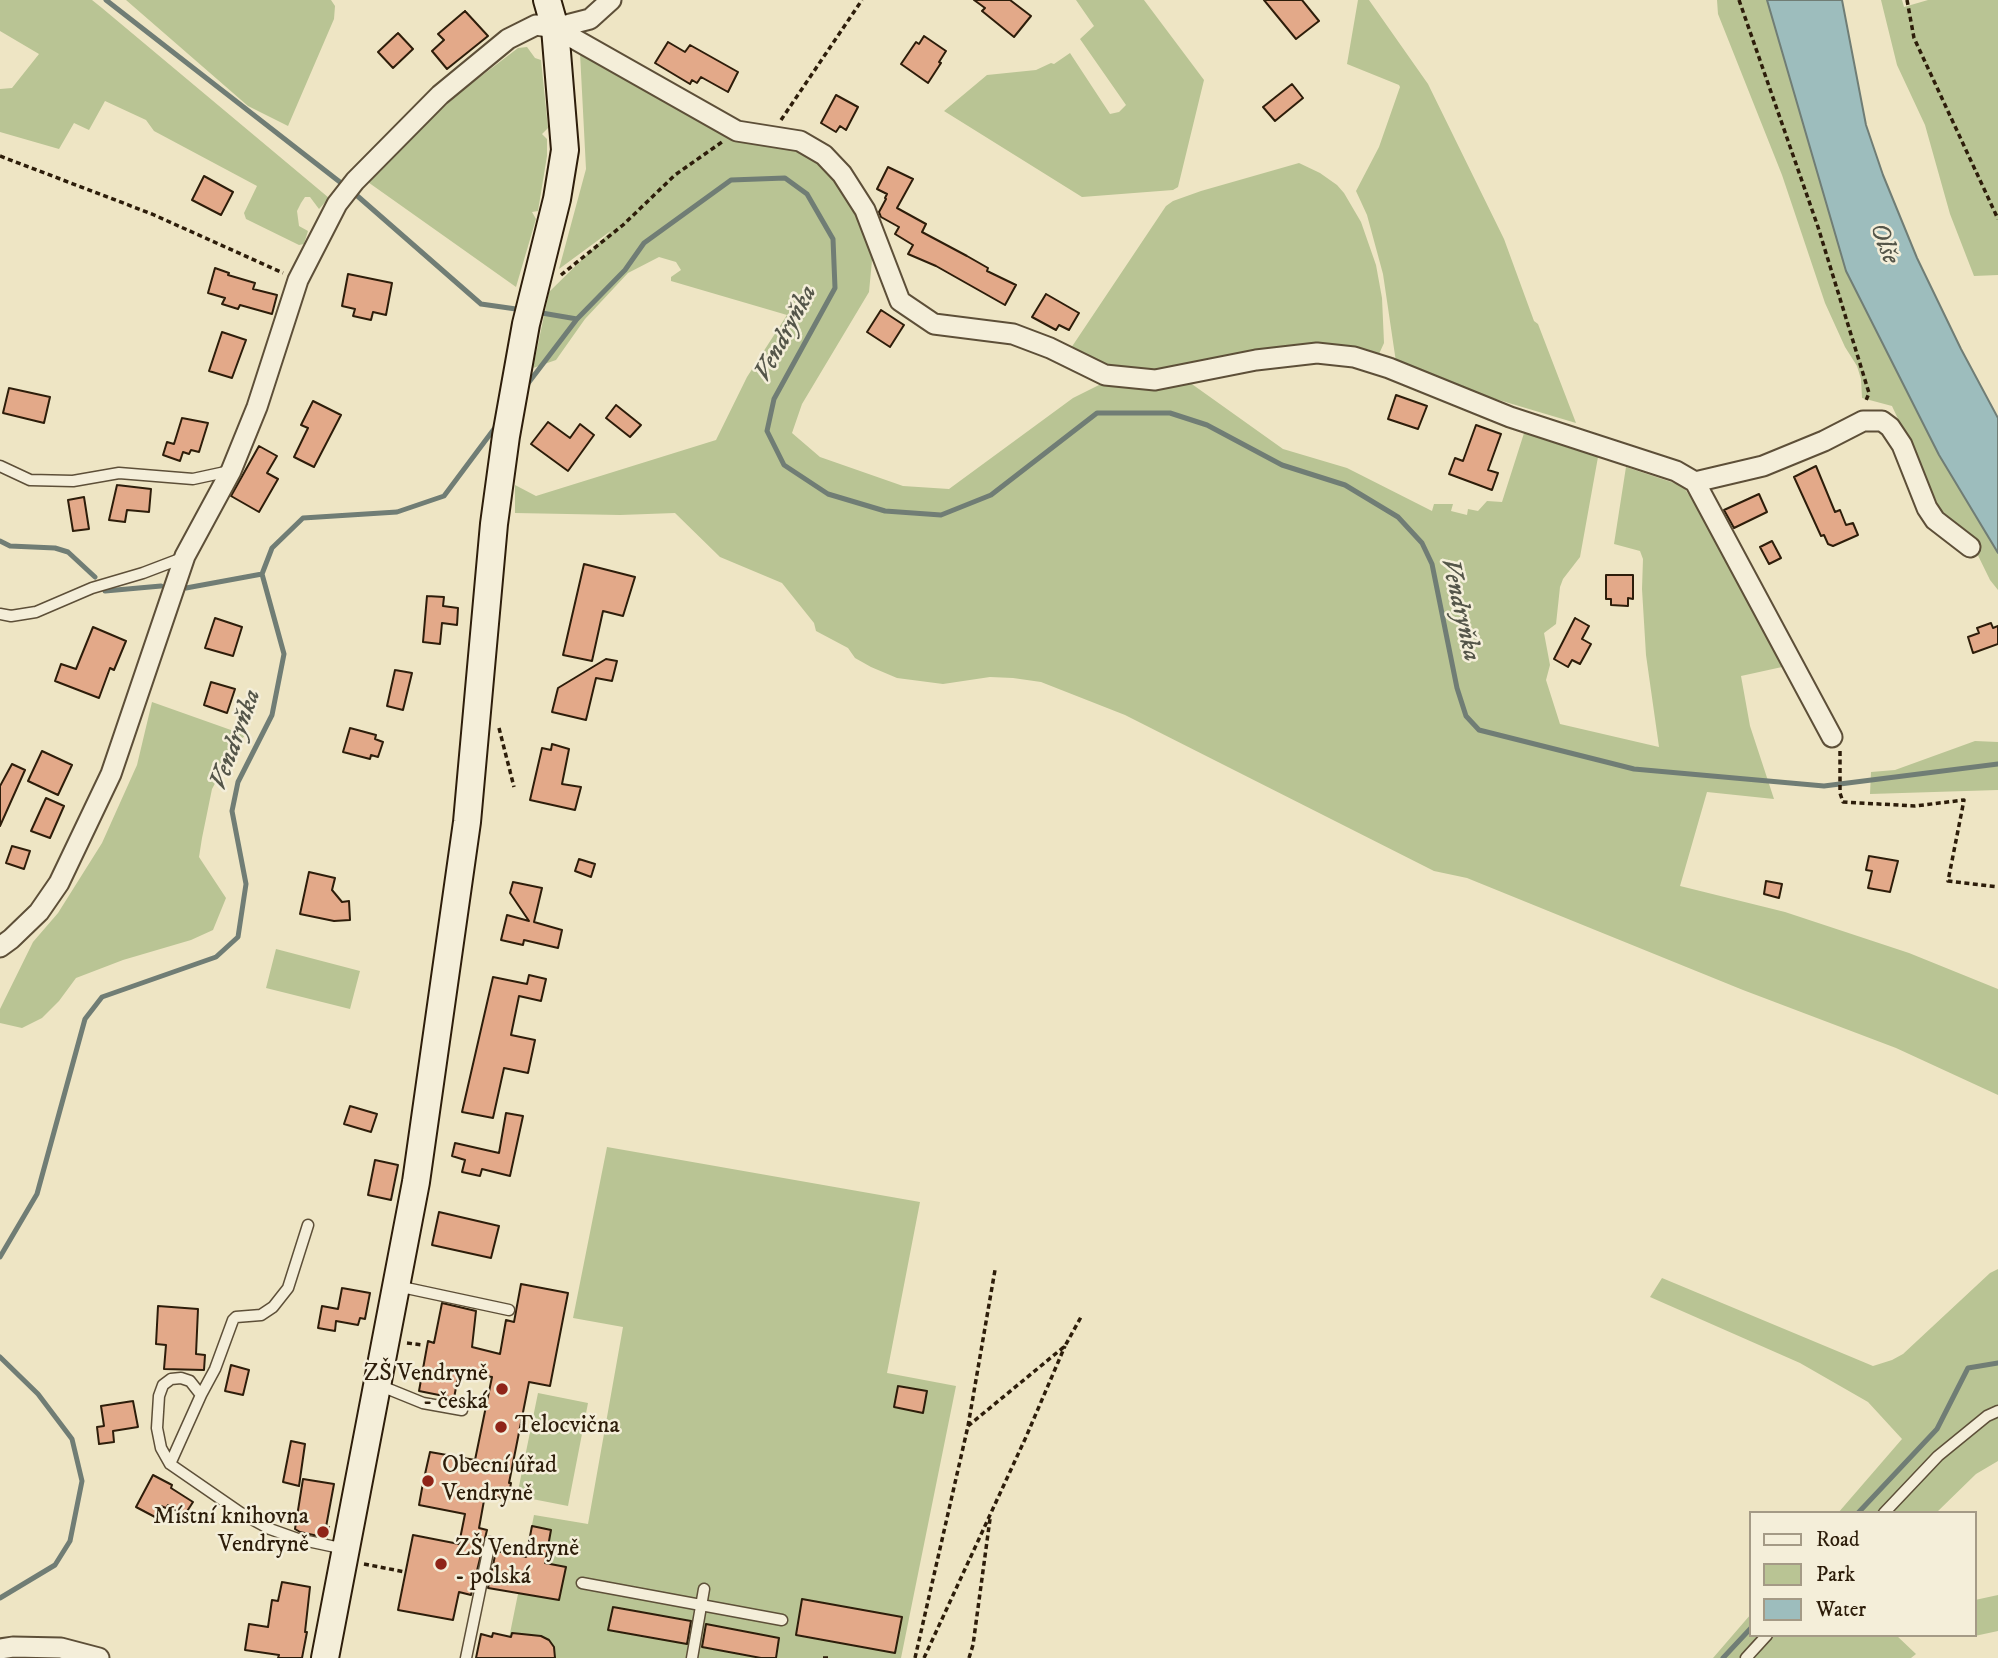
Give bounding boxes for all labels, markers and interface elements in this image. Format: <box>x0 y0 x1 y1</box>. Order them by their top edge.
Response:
water label: Olše <box>1861 219 1905 269</box>
water label: Vendryňka <box>749 280 825 388</box>
water label: Vendryňka <box>1432 556 1486 664</box>
water label: Vendryňka <box>204 686 270 794</box>
place label: ZŠ Vendryně - česká <box>364 1361 488 1417</box>
marker: ZŠ Vendryně - česká <box>494 1381 510 1397</box>
place label: Telocvična <box>515 1413 620 1441</box>
marker: Telocvična <box>493 1419 509 1435</box>
place label: Obecní úřad Vendryně <box>442 1453 557 1509</box>
marker: Obecní úřad Vendryně <box>420 1473 436 1489</box>
place label: Místní knihovna Vendryně <box>153 1504 309 1560</box>
legend <box>1750 1511 1977 1637</box>
marker: Místní knihovna Vendryně <box>315 1524 331 1540</box>
text: Road <box>1816 1527 1860 1553</box>
place label: ZŠ Vendryně - polská <box>455 1536 579 1592</box>
marker: ZŠ Vendryně - polská <box>433 1556 449 1572</box>
text: Park <box>1816 1562 1855 1588</box>
text: Water <box>1816 1597 1866 1623</box>

